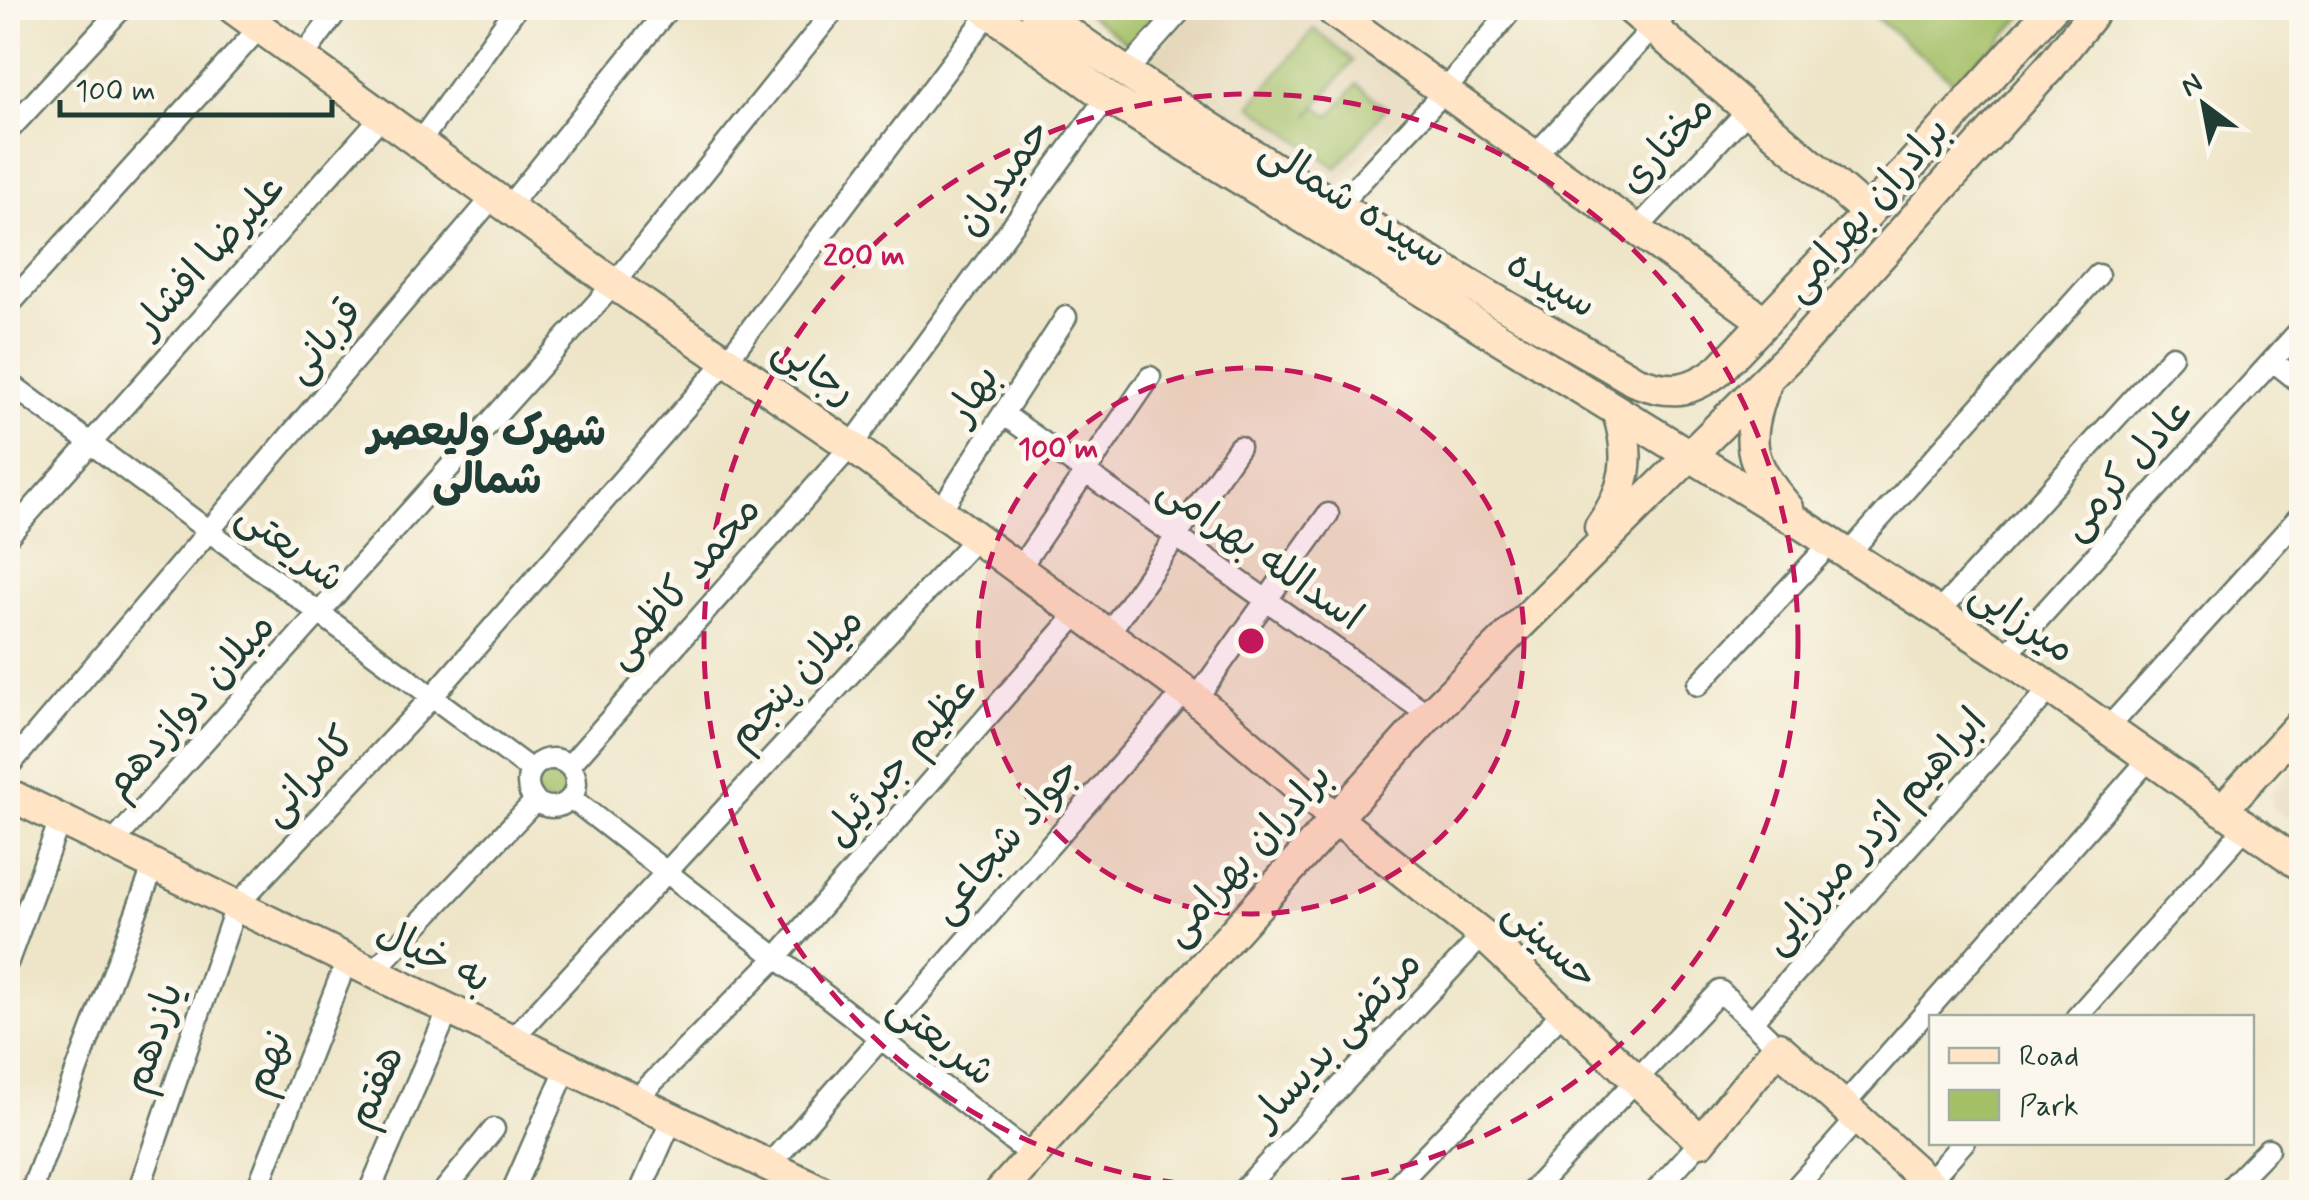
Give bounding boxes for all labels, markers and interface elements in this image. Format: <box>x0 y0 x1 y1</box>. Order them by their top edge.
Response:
scale bar <box>60 55 332 117</box>
north arrow <box>2154 55 2254 155</box>
text: N <box>2174 65 2210 107</box>
text: 100 m <box>75 72 156 111</box>
street label: مختاری <box>1608 84 1726 206</box>
street label: برادران بهرامی <box>1772 106 1962 314</box>
street label: حمیدیان <box>944 109 1064 247</box>
street label: سپیده شمالی <box>1249 126 1457 282</box>
street label: علیرضا افشار <box>121 163 297 351</box>
text: 200 m <box>823 237 905 276</box>
street label: سپیده <box>1497 239 1605 331</box>
street label: قربانی <box>273 287 375 395</box>
street label: رجایی <box>762 324 866 418</box>
street label: بهار <box>934 355 1012 437</box>
street label: عادل کرمی <box>2050 386 2206 552</box>
district label: شهرک ولیعصر شمالی <box>364 406 606 509</box>
text: 100 m <box>1018 430 1098 469</box>
street label: اسدالله بهرامی <box>1147 464 1373 644</box>
street label: محمد کاظمی <box>594 485 774 681</box>
street label: شریعتی <box>225 490 355 606</box>
street label: میرزایی <box>1959 568 2085 676</box>
street label: میلان پنجم <box>716 596 877 763</box>
street label: میلان دوازدهم <box>93 602 289 811</box>
centre of rings <box>1233 623 1269 659</box>
street label: عظیم جبرئیل <box>813 666 991 859</box>
street label: ابراهیم اژدر میرزایی <box>1751 698 2001 967</box>
street label: کامرانی <box>250 716 368 838</box>
street label: جواد شجاعی <box>919 747 1093 935</box>
street label: برادران بهرامی <box>1152 752 1344 958</box>
street label: حسینی <box>1491 888 1609 1002</box>
street label: به خیال <box>367 907 499 1007</box>
street label: مرتضی بدیسار <box>1238 939 1434 1143</box>
street label: یازدهم <box>111 976 199 1101</box>
street label: شریعتی <box>877 983 1005 1099</box>
legend <box>1929 1015 2254 1145</box>
street label: نهم <box>233 1023 307 1104</box>
street label: هفتم <box>335 1037 419 1138</box>
text: Road <box>2019 1037 2079 1076</box>
text: Park <box>2019 1087 2079 1126</box>

